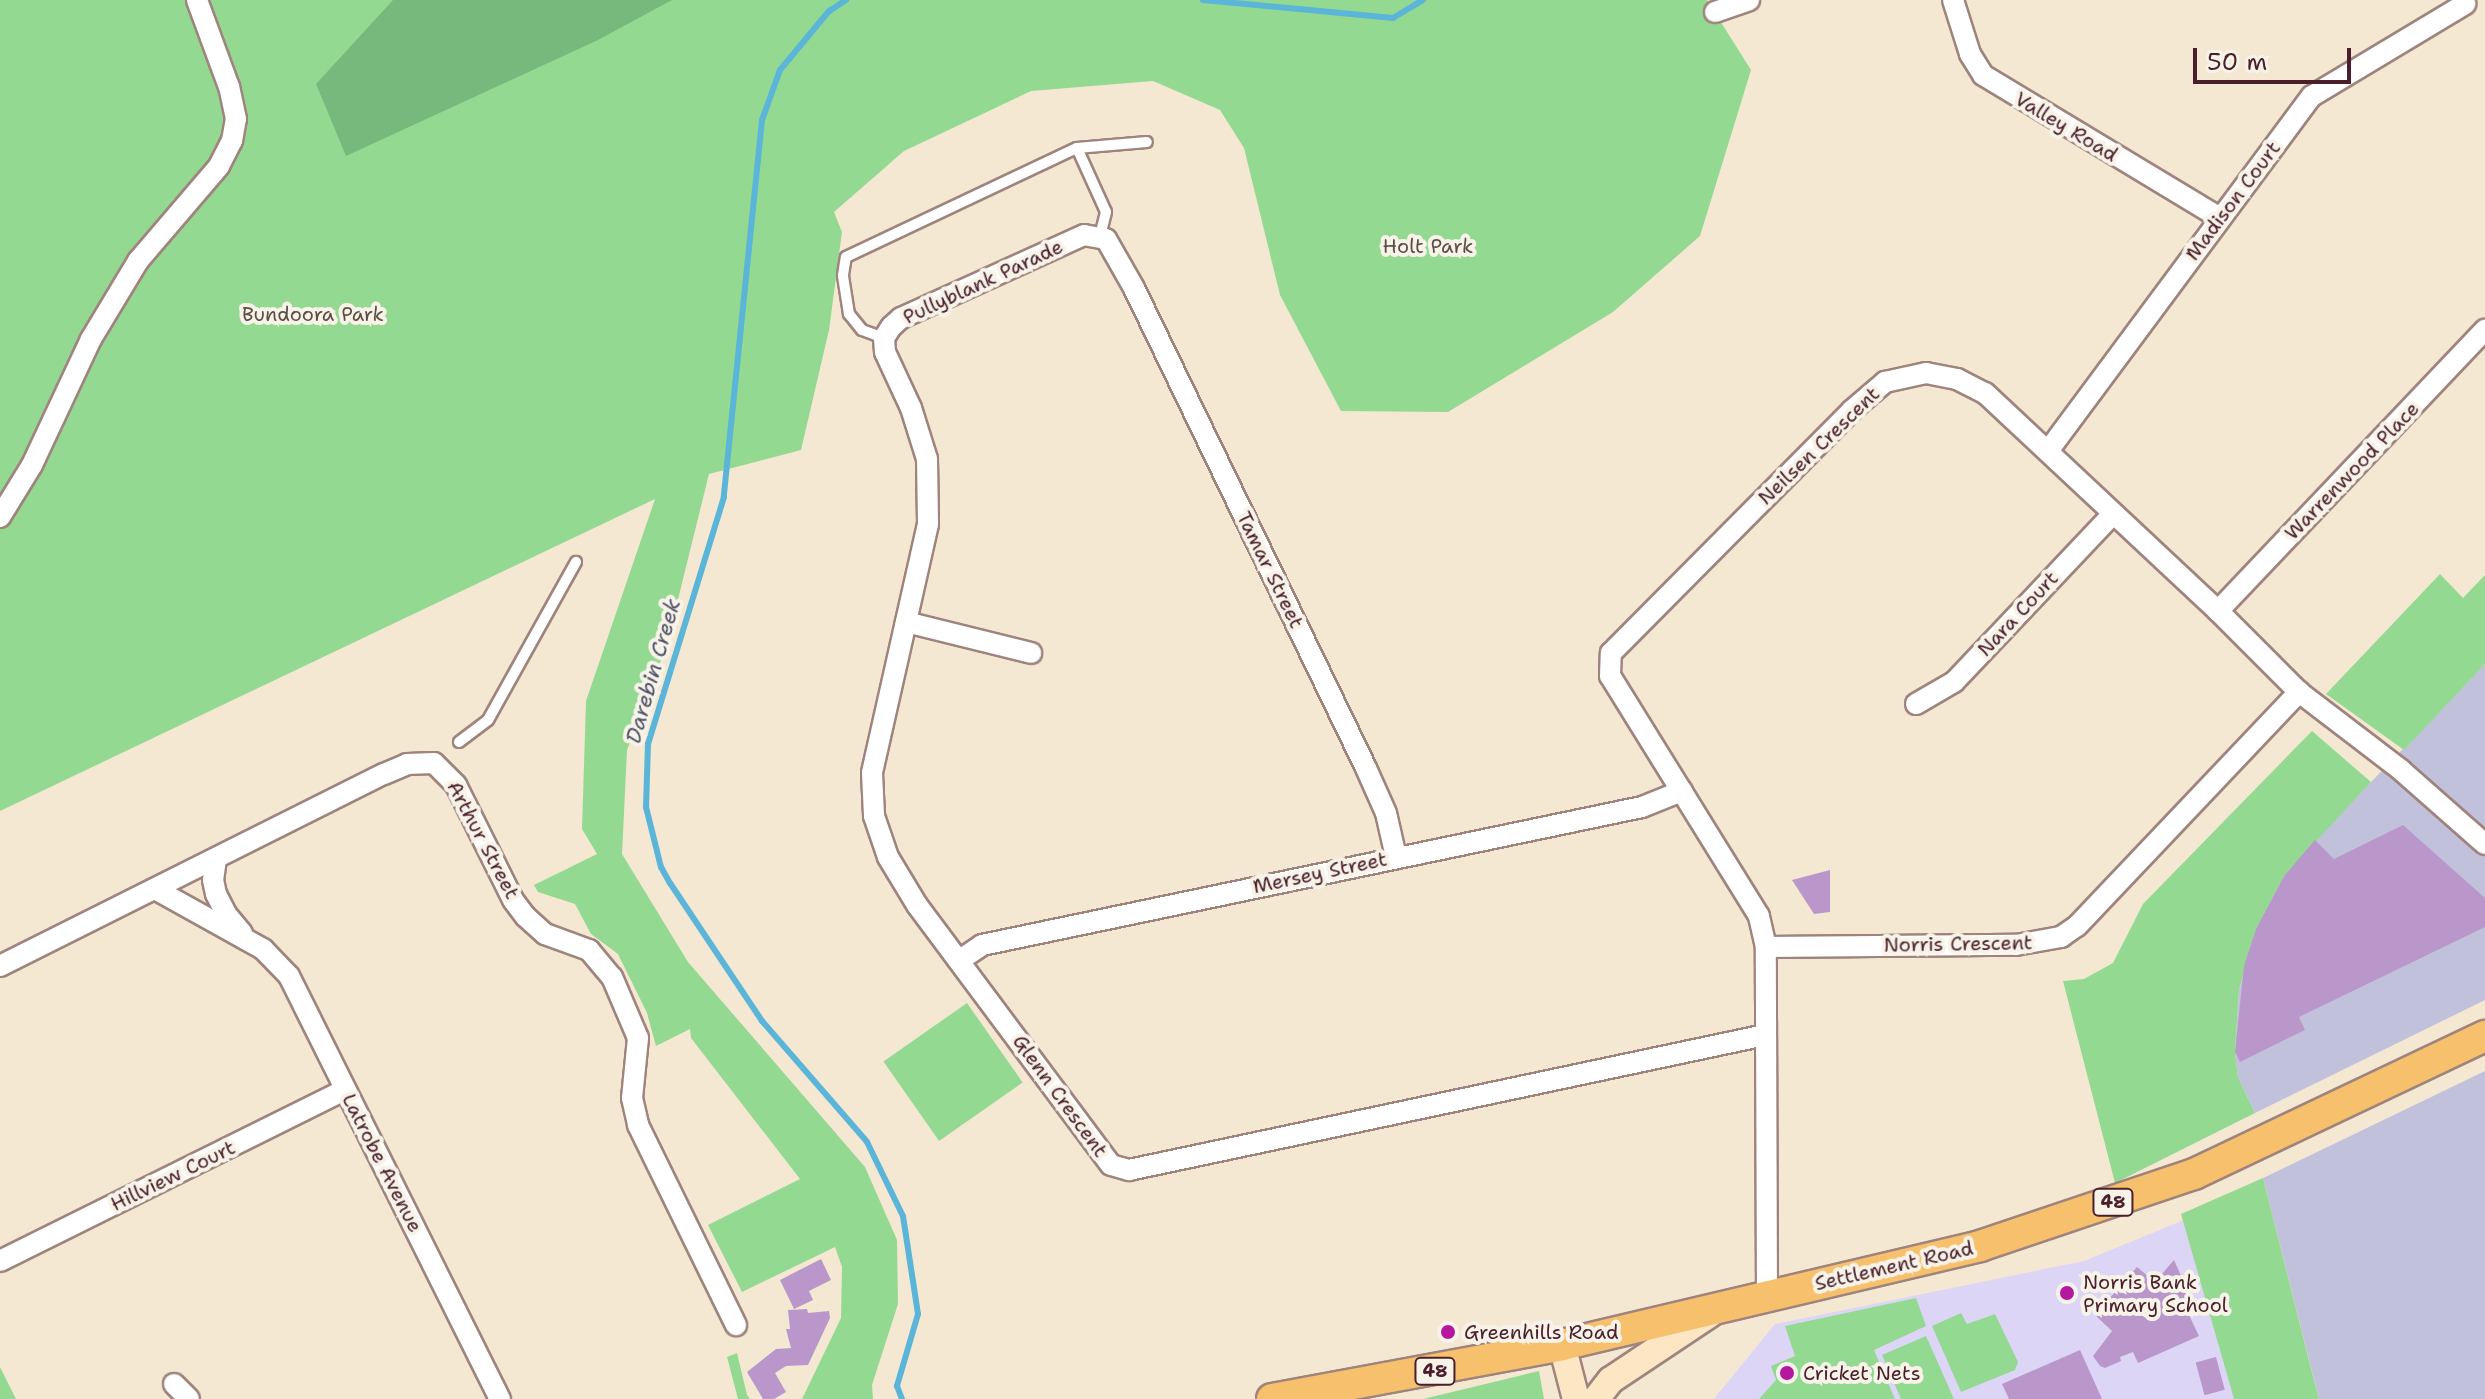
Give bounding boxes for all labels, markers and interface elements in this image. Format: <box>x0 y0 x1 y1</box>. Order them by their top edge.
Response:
scale bar <box>2197 32 2355 82</box>
text: 50 m <box>2207 46 2267 78</box>
street label: Valley Road <box>2010 87 2122 167</box>
street label: Madison Court <box>2180 137 2286 265</box>
street label: Pullyblank Parade <box>899 234 1067 330</box>
park label: Holt Park <box>1383 234 1473 258</box>
park label: Bundoora Park <box>242 302 384 326</box>
street label: Neilsen Crescent <box>1753 382 1885 510</box>
street label: Warrenwood Place <box>2280 397 2424 545</box>
street label: Tamar Street <box>1231 508 1309 632</box>
street label: Nara Court <box>1973 567 2063 661</box>
water label: Darebin Creek <box>620 596 686 746</box>
street label: Arthur Street <box>442 777 524 903</box>
street label: Mersey Street <box>1251 847 1389 899</box>
street label: Norris Crescent <box>1883 931 2033 957</box>
street label: Glenn Crescent <box>1008 1030 1112 1162</box>
street label: Latrobe Avenue <box>337 1090 427 1236</box>
street label: Hillview Court <box>107 1135 239 1217</box>
road number: 48 <box>2091 1188 2135 1216</box>
street label: Settlement Road <box>1812 1236 1976 1296</box>
place label: Norris Bank Primary School <box>2083 1270 2228 1317</box>
marker: Norris Bank Primary School <box>2058 1284 2076 1302</box>
place label: Greenhills Road <box>1464 1320 1619 1344</box>
marker: Greenhills Road <box>1439 1323 1457 1341</box>
road number: 48 <box>1413 1357 1457 1385</box>
place label: Cricket Nets <box>1803 1361 1921 1385</box>
marker: Cricket Nets <box>1778 1364 1796 1382</box>

